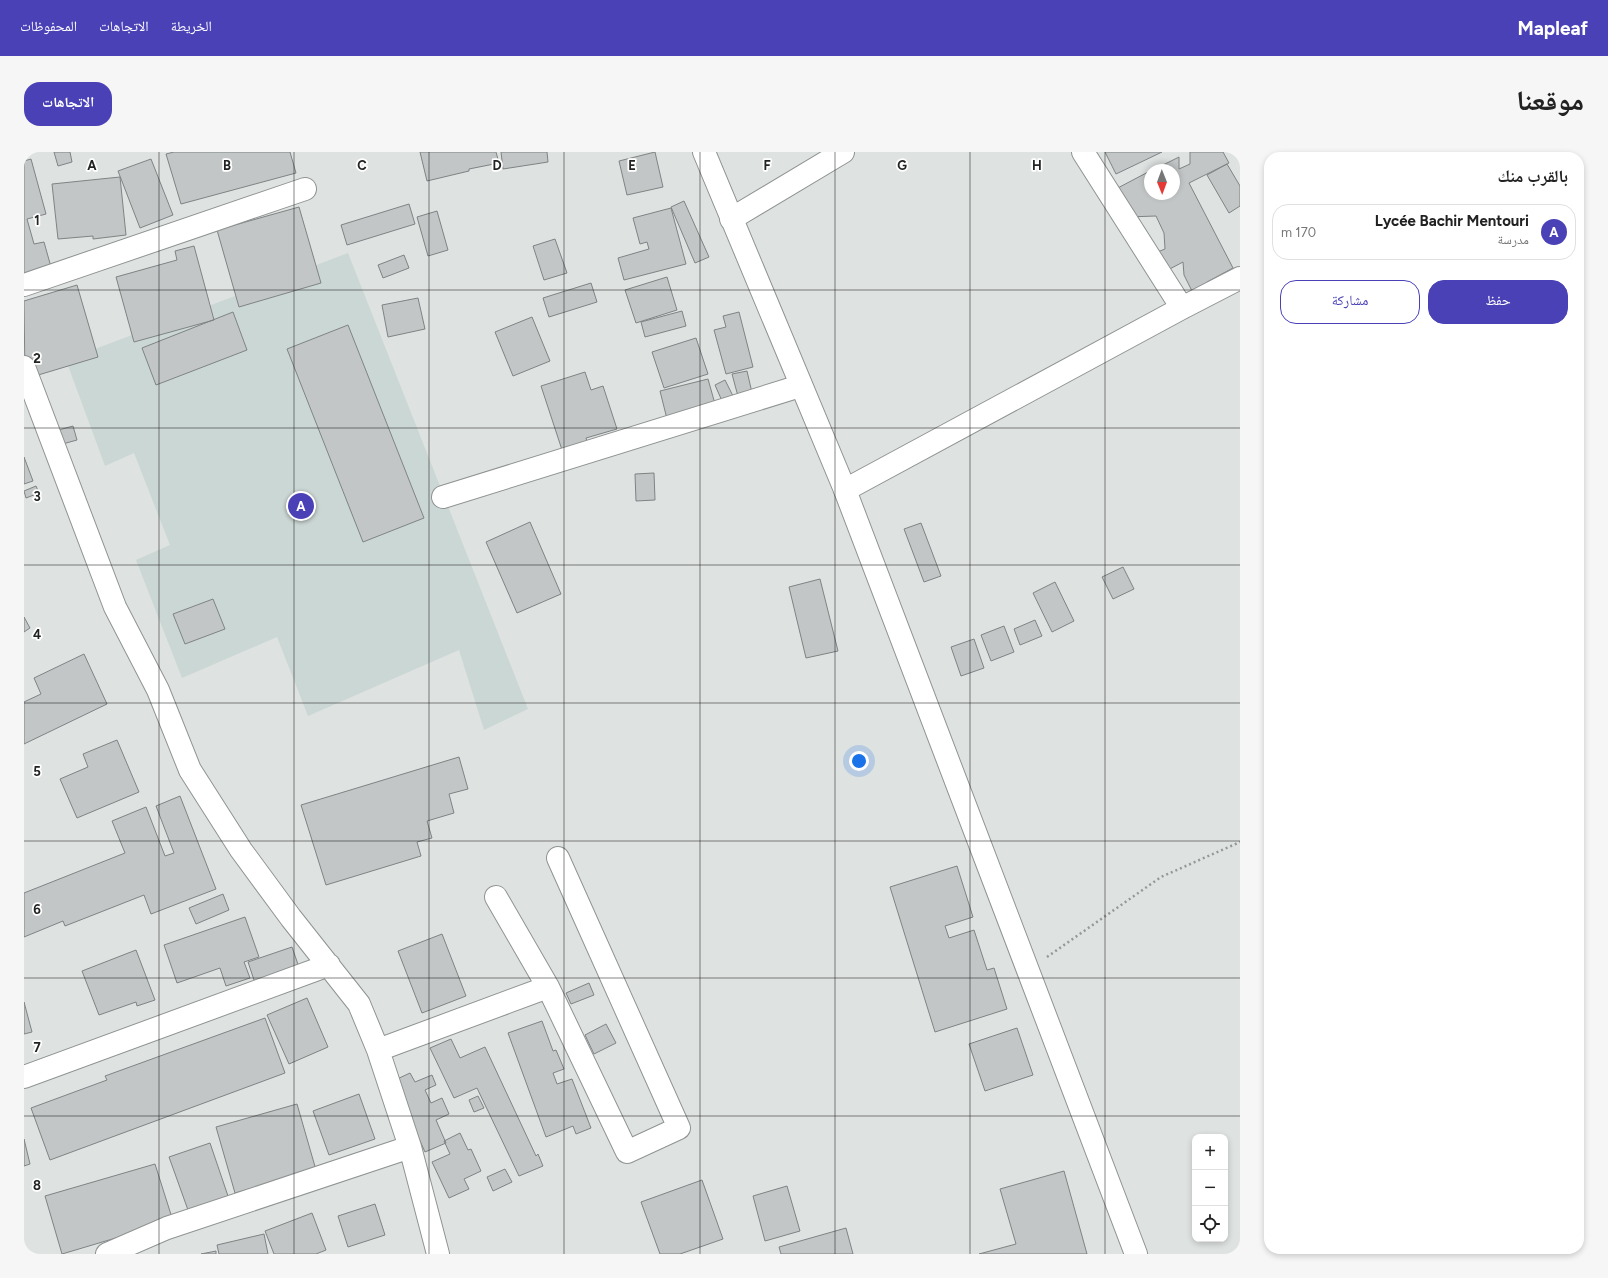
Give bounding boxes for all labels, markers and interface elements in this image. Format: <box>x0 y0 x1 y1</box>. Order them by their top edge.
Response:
text: Mapleaf <box>1517 17 1588 40</box>
text: المحفوظات <box>20 18 77 35</box>
text: الاتجاهات <box>99 18 149 35</box>
text: الخريطة <box>171 18 212 35</box>
button: الاتجاهات <box>24 82 112 126</box>
text: موقعنا <box>1516 83 1584 117</box>
text: A <box>87 158 97 173</box>
text: B <box>223 158 231 173</box>
text: C <box>357 158 367 173</box>
text: D <box>492 158 502 173</box>
text: E <box>628 158 636 173</box>
text: F <box>763 158 771 173</box>
text: G <box>897 158 907 173</box>
text: H <box>1032 158 1042 173</box>
north arrow <box>1144 164 1180 200</box>
text: بالقرب منك <box>1498 166 1568 186</box>
text: Lycée Bachir Mentouri <box>1375 212 1529 230</box>
text: 1 <box>34 213 40 228</box>
text: 170 m <box>1281 225 1316 240</box>
text: A <box>1549 225 1559 240</box>
text: مدرسة <box>1497 232 1529 247</box>
button: مشاركة <box>1280 280 1420 324</box>
button: حفظ <box>1428 280 1568 324</box>
text: 2 <box>33 351 41 366</box>
text: 3 <box>33 489 41 504</box>
pin: A <box>288 491 314 521</box>
text: 4 <box>33 627 41 642</box>
your location <box>849 751 869 771</box>
text: 5 <box>33 764 41 779</box>
text: 6 <box>33 902 41 917</box>
text: 7 <box>33 1040 41 1055</box>
map controls <box>1192 1134 1228 1242</box>
button: + <box>1192 1134 1228 1170</box>
button: − <box>1192 1170 1228 1206</box>
text: 8 <box>33 1178 41 1193</box>
button: locate <box>1192 1206 1228 1242</box>

